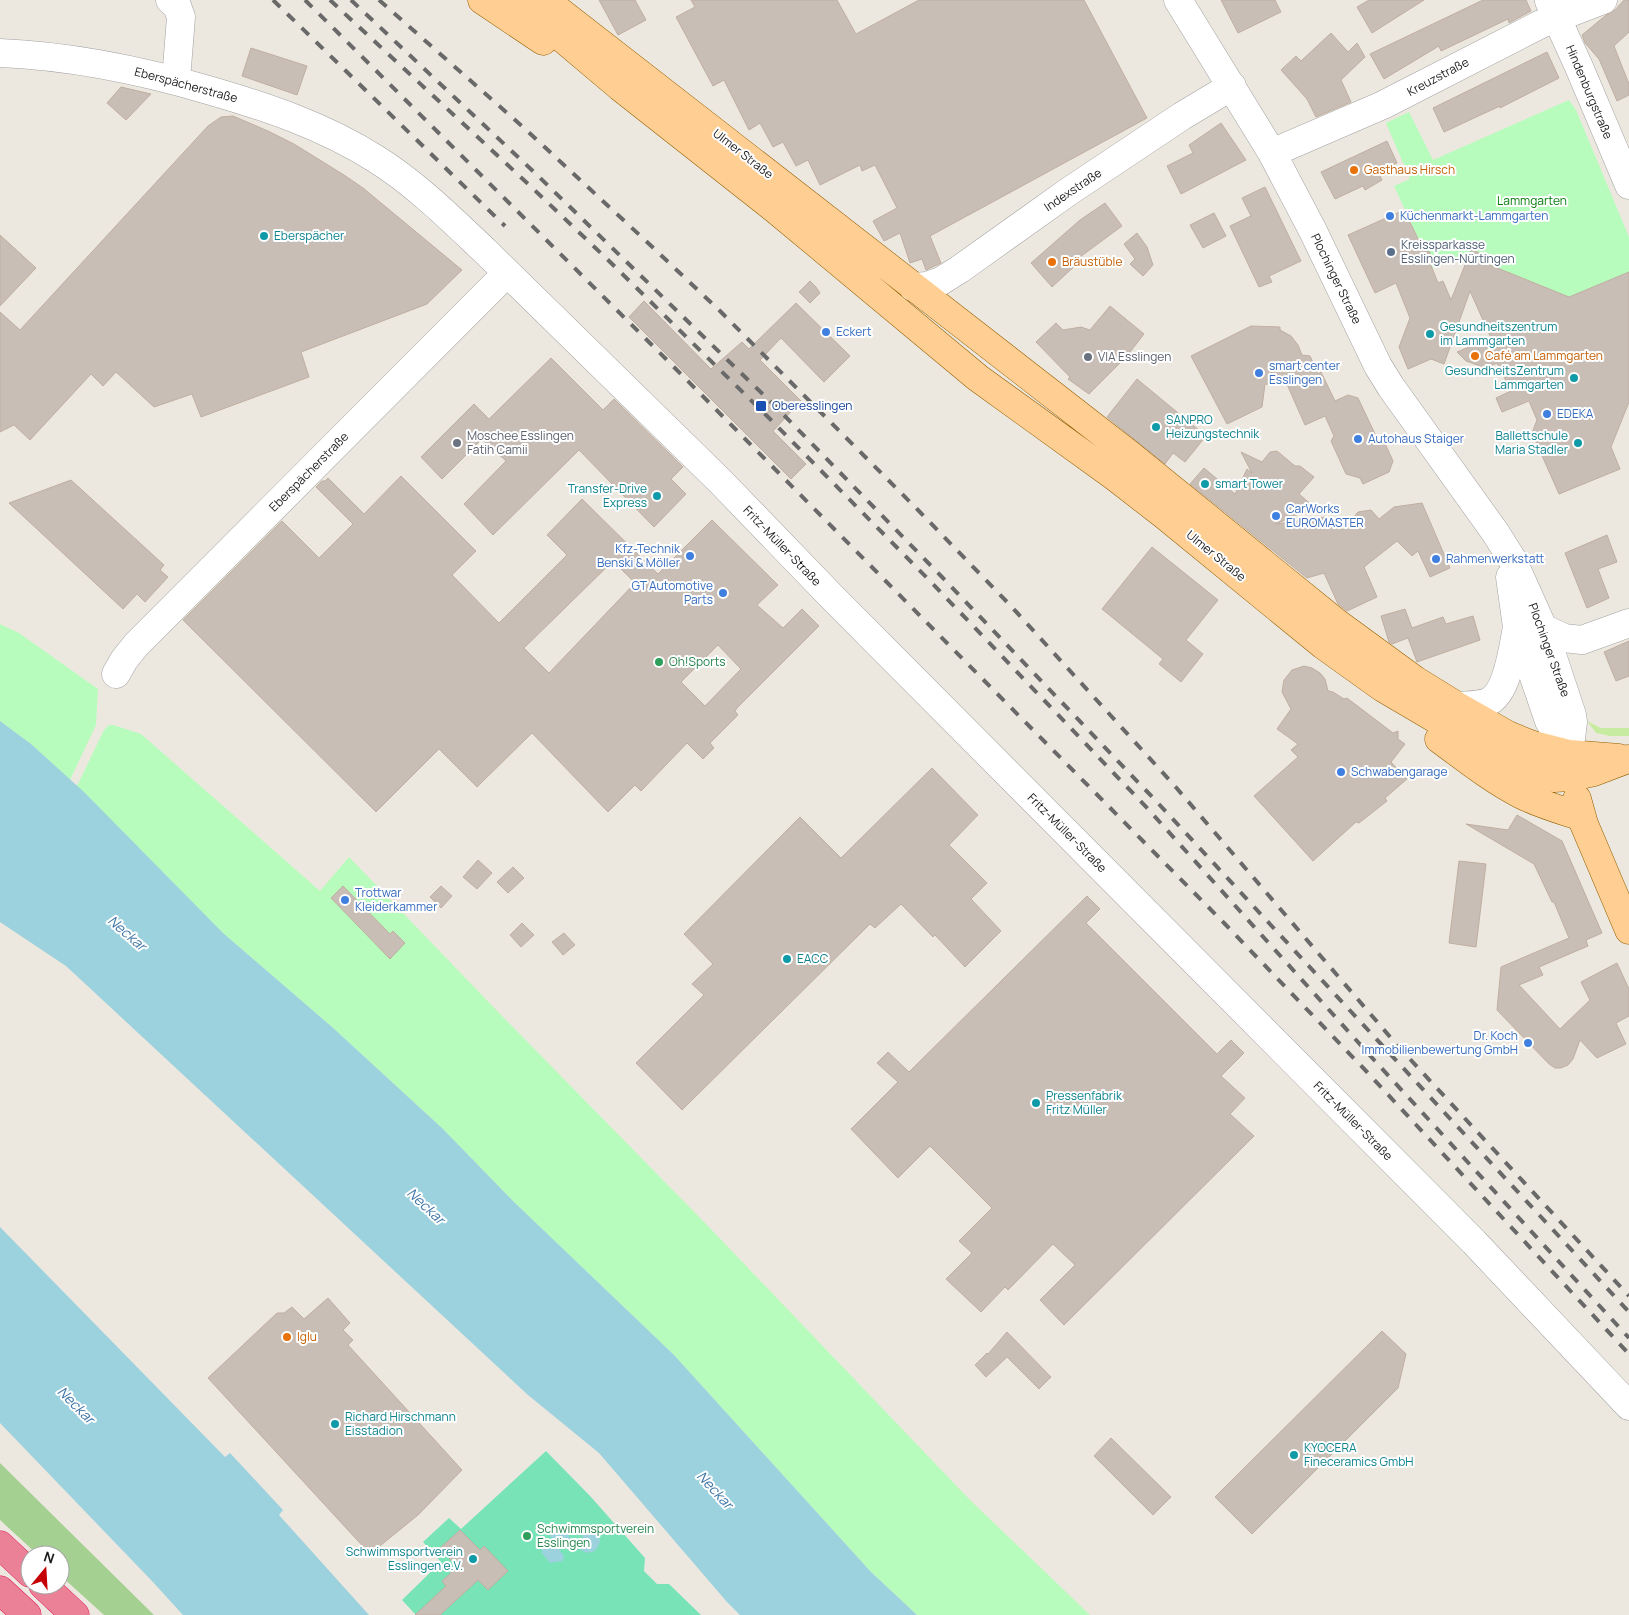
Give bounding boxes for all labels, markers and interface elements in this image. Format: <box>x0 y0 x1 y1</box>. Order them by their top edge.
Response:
street label: Hindenburgstraße <box>1562 42 1617 141</box>
street label: Kreuzstraße <box>1404 53 1472 100</box>
street label: Eberspächerstraße <box>133 63 240 106</box>
street label: Ulmer Straße <box>710 125 777 183</box>
place label: Gasthaus Hirsch <box>1364 161 1455 178</box>
street label: Indexstraße <box>1041 164 1105 215</box>
marker: Gasthaus Hirsch <box>1348 164 1360 176</box>
park label: Lammgarten <box>1497 192 1567 209</box>
place label: Küchenmarkt-Lammgarten <box>1400 207 1548 224</box>
marker: Küchenmarkt-Lammgarten <box>1384 210 1396 222</box>
place label: Eberspächer <box>274 227 345 244</box>
marker: Eberspächer <box>258 230 270 242</box>
street label: Plochinger Straße <box>1307 231 1366 327</box>
place label: Kreissparkasse Esslingen-Nürtingen <box>1401 236 1515 267</box>
marker: Kreissparkasse Esslingen-Nürtingen <box>1385 246 1397 258</box>
place label: Bräustüble <box>1062 253 1122 270</box>
marker: Bräustüble <box>1046 256 1058 268</box>
place label: Gesundheitszentrum im Lammgarten <box>1440 318 1557 349</box>
place label: Eckert <box>836 323 872 340</box>
marker: Eckert <box>820 326 832 338</box>
marker: Gesundheitszentrum im Lammgarten <box>1424 328 1436 340</box>
place label: Café am Lammgarten <box>1485 347 1603 364</box>
place label: VIA Esslingen <box>1098 348 1171 365</box>
marker: Café am Lammgarten <box>1469 350 1481 362</box>
marker: VIA Esslingen <box>1082 351 1094 363</box>
place label: smart center Esslingen <box>1269 357 1341 388</box>
place label: GesundheitsZentrum Lammgarten <box>1445 362 1564 393</box>
marker: smart center Esslingen <box>1253 367 1265 379</box>
marker: GesundheitsZentrum Lammgarten <box>1568 372 1580 384</box>
place label: Oberesslingen <box>772 397 852 414</box>
marker: Oberesslingen <box>754 399 768 413</box>
place label: EDEKA <box>1557 405 1594 422</box>
marker: EDEKA <box>1541 408 1553 420</box>
place label: SANPRO Heizungstechnik <box>1166 411 1260 442</box>
marker: SANPRO Heizungstechnik <box>1150 421 1162 433</box>
place label: Moschee Esslingen Fatih Camii <box>467 427 574 458</box>
place label: Ballettschule Maria Stadler <box>1495 427 1569 458</box>
street label: Eberspächerstraße <box>265 428 352 515</box>
place label: Autohaus Staiger <box>1368 430 1465 447</box>
marker: Autohaus Staiger <box>1352 433 1364 445</box>
marker: Moschee Esslingen Fatih Camii <box>451 437 463 449</box>
marker: Ballettschule Maria Stadler <box>1572 437 1584 449</box>
place label: smart Tower <box>1215 475 1284 492</box>
marker: smart Tower <box>1199 478 1211 490</box>
place label: Transfer-Drive Express <box>568 480 647 511</box>
marker: Transfer-Drive Express <box>651 490 663 502</box>
place label: CarWorks EUROMASTER <box>1286 500 1364 531</box>
street label: Fritz-Müller-Straße <box>740 502 825 590</box>
marker: CarWorks EUROMASTER <box>1270 510 1282 522</box>
street label: Ulmer Straße <box>1183 526 1250 585</box>
place label: Kfz-Technik Benski & Möller <box>597 540 681 571</box>
marker: Kfz-Technik Benski & Möller <box>684 550 696 562</box>
place label: Rahmenwerkstatt <box>1446 550 1544 567</box>
marker: Rahmenwerkstatt <box>1430 553 1442 565</box>
place label: GT Automotive Parts <box>631 577 713 608</box>
marker: GT Automotive Parts <box>717 587 729 599</box>
street label: Plochinger Straße <box>1525 600 1574 699</box>
place label: Oh!Sports <box>669 653 726 670</box>
marker: Oh!Sports <box>653 656 665 668</box>
place label: Schwabengarage <box>1351 763 1447 780</box>
marker: Schwabengarage <box>1335 766 1347 778</box>
street label: Fritz-Müller-Straße <box>1024 789 1111 876</box>
place label: Trottwar Kleiderkammer <box>355 884 438 915</box>
marker: Trottwar Kleiderkammer <box>339 894 351 906</box>
water label: Neckar <box>104 911 152 956</box>
place label: EACC <box>797 950 829 967</box>
marker: EACC <box>781 953 793 965</box>
place label: Dr. Koch Immobilienbewertung GmbH <box>1362 1027 1518 1058</box>
marker: Dr. Koch Immobilienbewertung GmbH <box>1522 1037 1534 1049</box>
street label: Fritz-Müller-Straße <box>1310 1077 1397 1164</box>
place label: Pressenfabrik Fritz Müller <box>1046 1087 1123 1118</box>
marker: Pressenfabrik Fritz Müller <box>1030 1097 1042 1109</box>
water label: Neckar <box>403 1183 451 1229</box>
place label: Iglu <box>297 1328 317 1345</box>
marker: Iglu <box>281 1331 293 1343</box>
water label: Neckar <box>54 1382 100 1429</box>
place label: Richard Hirschmann Eisstadion <box>345 1408 456 1439</box>
marker: Richard Hirschmann Eisstadion <box>329 1418 341 1430</box>
place label: KYOCERA Fineceramics GmbH <box>1304 1439 1413 1470</box>
marker: KYOCERA Fineceramics GmbH <box>1288 1449 1300 1461</box>
water label: Neckar <box>693 1467 739 1514</box>
place label: Schwimmsportverein Esslingen <box>537 1520 654 1551</box>
marker: Schwimmsportverein Esslingen <box>521 1530 533 1542</box>
place label: Schwimmsportverein Esslingen e.V. <box>346 1543 463 1574</box>
north arrow <box>20 1545 70 1595</box>
text: N <box>41 1547 57 1568</box>
marker: Schwimmsportverein Esslingen e.V. <box>467 1553 479 1565</box>

